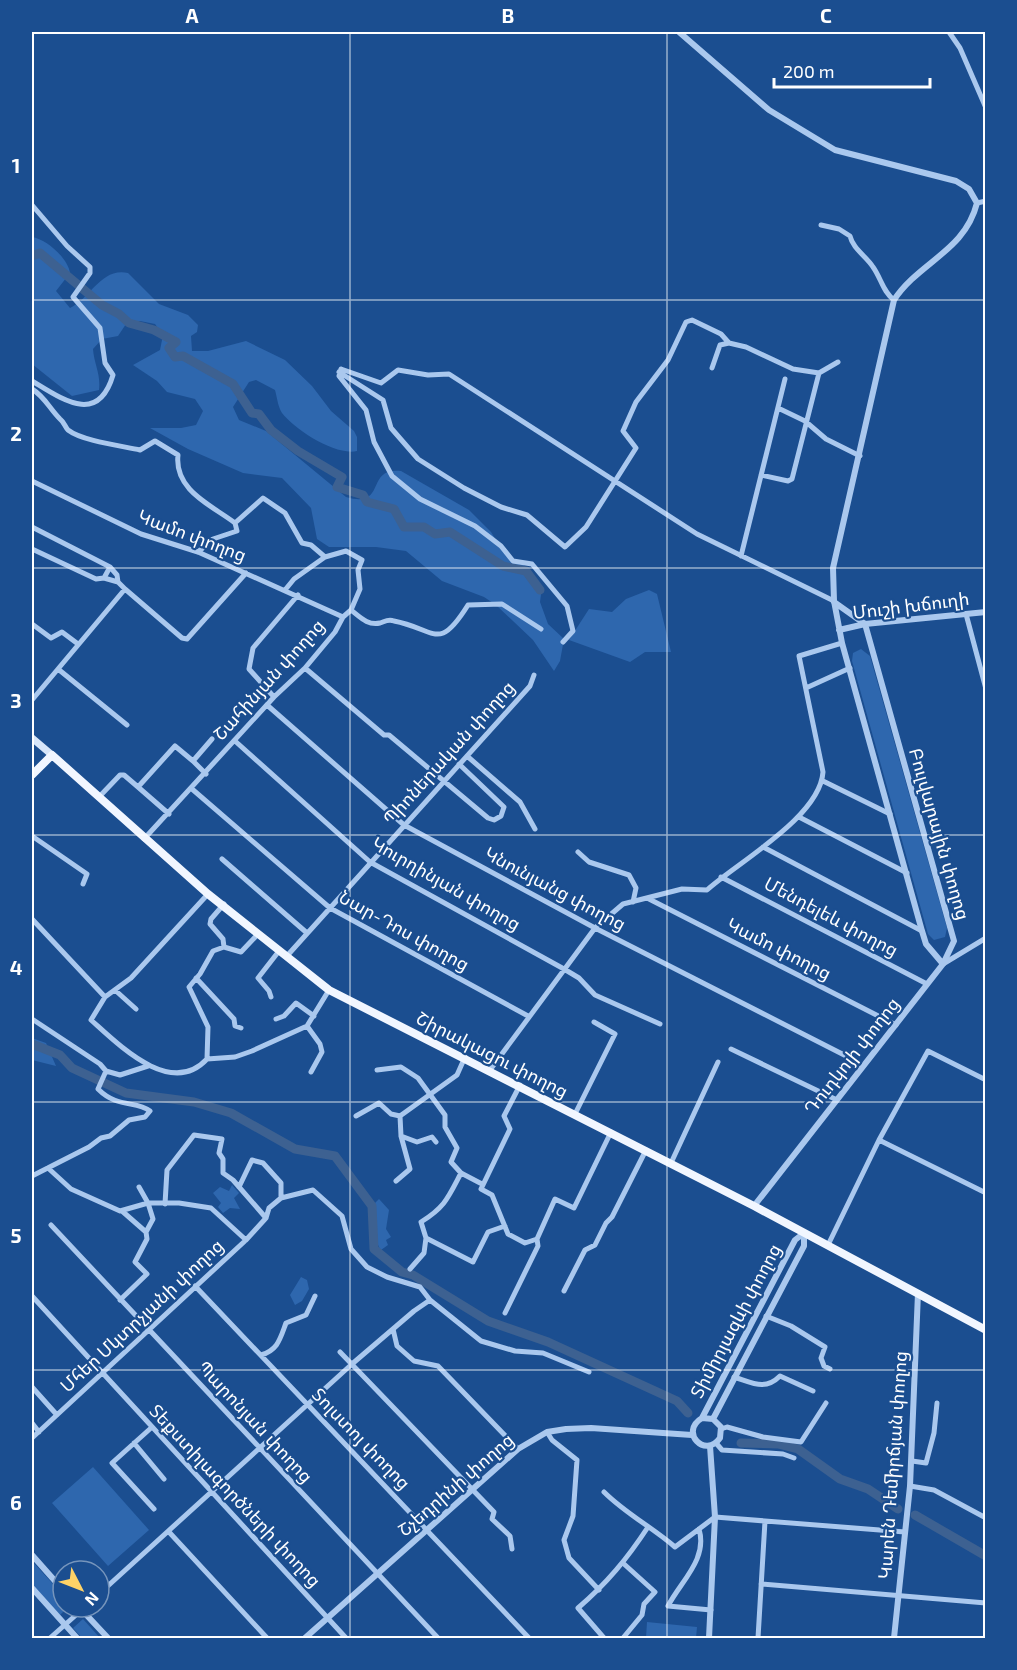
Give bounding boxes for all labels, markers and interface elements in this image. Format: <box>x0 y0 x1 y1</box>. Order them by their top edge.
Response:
text: A <box>185 3 199 27</box>
text: B <box>502 3 514 27</box>
text: C <box>820 3 832 27</box>
scale bar <box>774 51 930 89</box>
text: 200 m <box>783 60 835 82</box>
text: 1 <box>12 153 20 177</box>
text: 2 <box>10 421 22 445</box>
street label: Կամո փողոց <box>135 504 250 566</box>
street label: Մուշի խճուղի <box>851 587 970 623</box>
street label: Շահինյան փողոց <box>208 614 328 744</box>
street label: Պիոներական փողոց <box>378 676 519 829</box>
text: 3 <box>10 688 22 712</box>
street label: Բուլվարային փողոց <box>905 745 975 922</box>
street label: Կուրղինյան փողոց <box>368 832 525 935</box>
street label: Կնունյանց փողոց <box>481 842 630 935</box>
street label: Մենդելեև փողոց <box>761 872 902 961</box>
street label: Նար-Դոս փողոց <box>336 885 473 975</box>
street label: Կամո փողոց <box>724 912 835 984</box>
text: 4 <box>10 955 23 979</box>
street label: Դուդկոյի փողոց <box>799 993 904 1118</box>
street label: Շիրակացու փողոց <box>413 1006 572 1102</box>
text: 5 <box>10 1223 22 1247</box>
street label: Մհեր Մկտրչյանի փողոց <box>55 1234 227 1397</box>
street label: Տիմիրյազևի փողոց <box>685 1240 785 1401</box>
street label: Կարեն Դեմիրճյան փողոց <box>873 1350 911 1580</box>
street label: Պարոնյան փողոց <box>194 1356 318 1487</box>
street label: Տոլստոյ փողոց <box>308 1383 416 1493</box>
street label: Տեքստիլագործների փողոց <box>145 1400 326 1591</box>
street label: Շչեդրինի փողոց <box>393 1428 518 1541</box>
text: 6 <box>10 1490 22 1514</box>
north arrow <box>51 1559 111 1619</box>
text: N <box>82 1589 103 1610</box>

